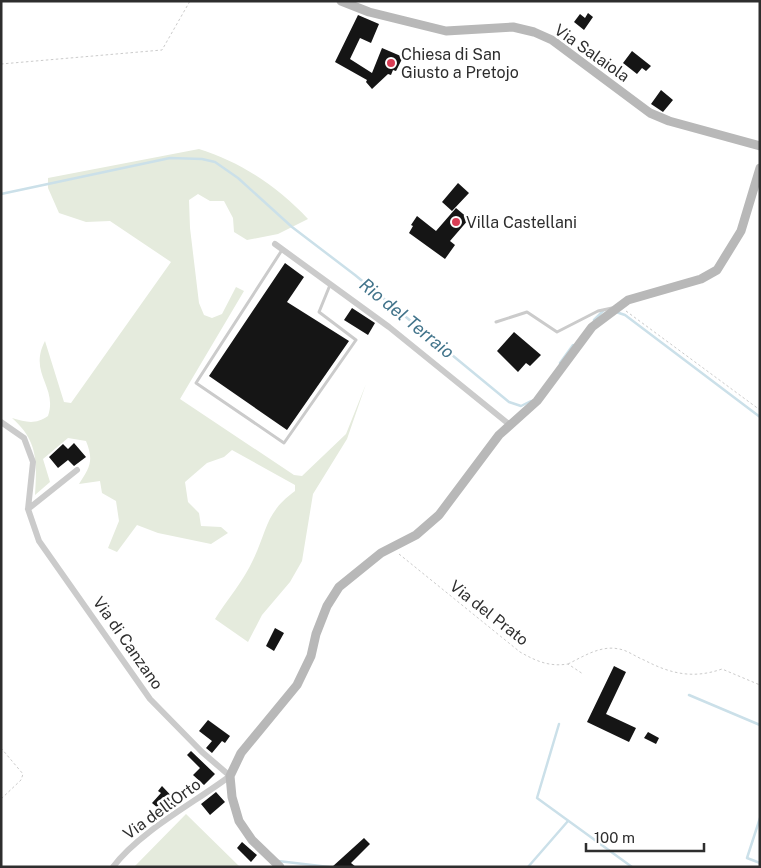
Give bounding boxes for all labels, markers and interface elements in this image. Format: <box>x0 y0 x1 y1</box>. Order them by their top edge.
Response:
street label: Via Salaiola <box>551 20 633 86</box>
place label: Chiesa di San Giusto a Pretojo <box>401 45 519 82</box>
marker: Chiesa di San Giusto a Pretojo <box>385 57 397 69</box>
place label: Villa Castellani <box>466 213 577 232</box>
marker: Villa Castellani <box>450 216 462 228</box>
water label: Rio del Terraio <box>355 273 459 363</box>
street label: Via del Prato <box>446 576 532 650</box>
street label: Via di Canzano <box>89 593 167 693</box>
street label: Via dell'Orto <box>119 774 205 844</box>
scale bar <box>586 820 704 852</box>
text: 100 m <box>594 829 635 846</box>

